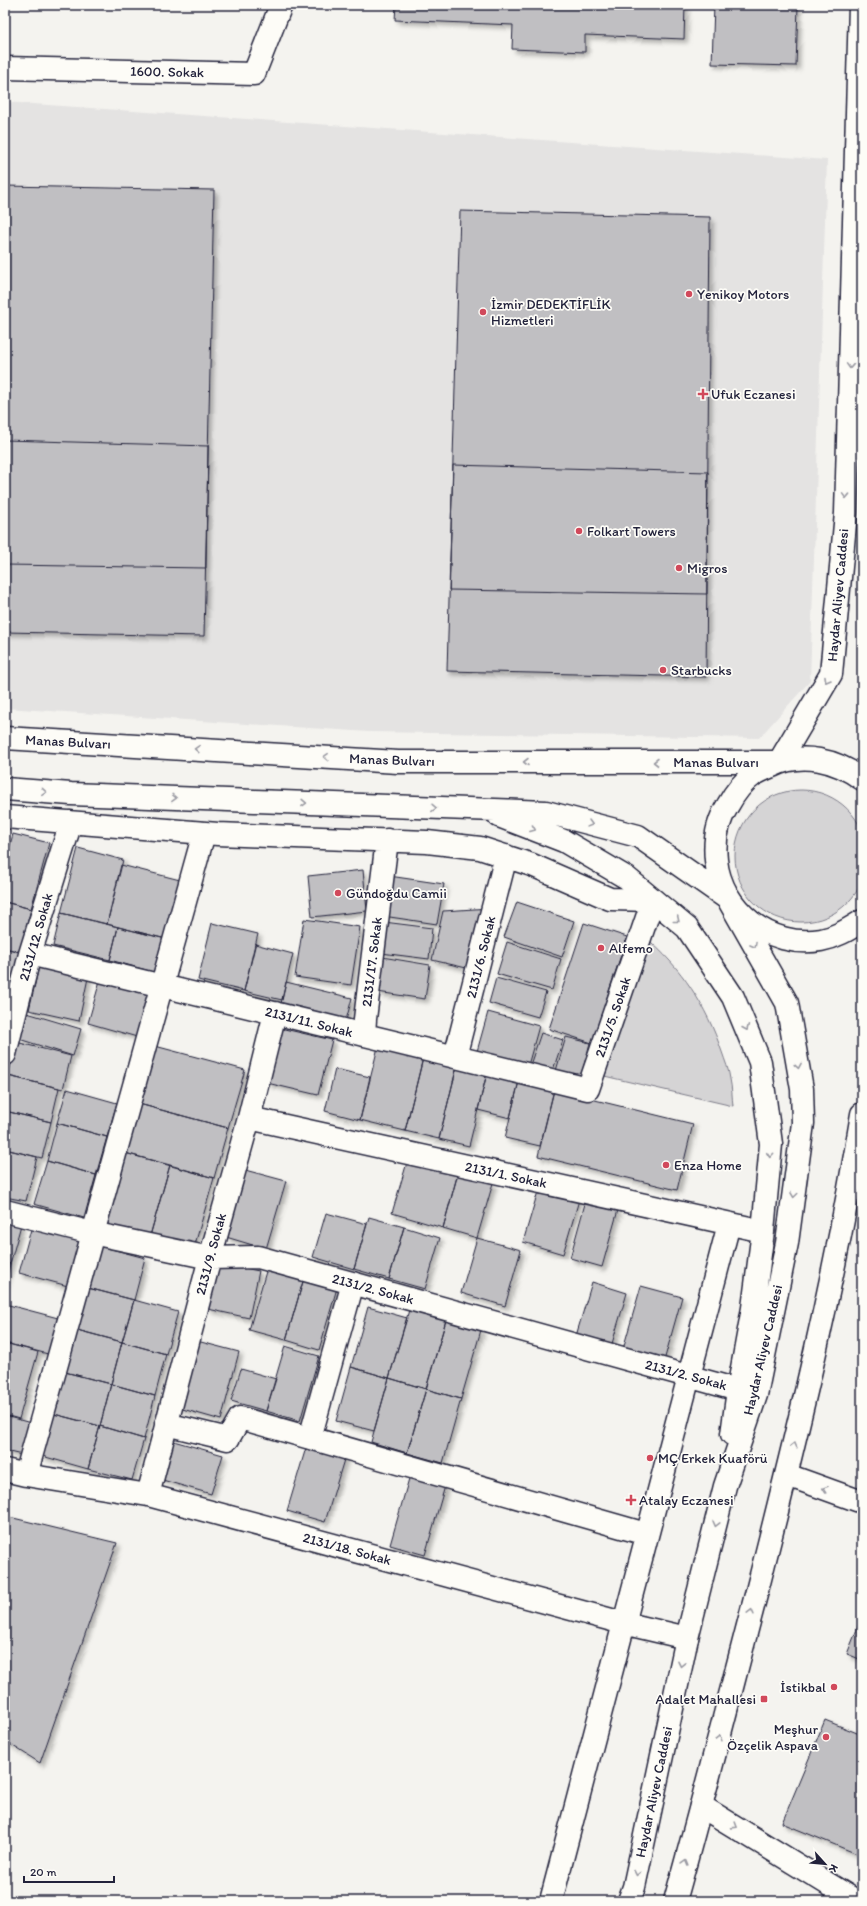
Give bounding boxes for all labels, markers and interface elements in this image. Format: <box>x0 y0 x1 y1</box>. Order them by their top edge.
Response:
street label: 1600. Sokak <box>130 63 204 81</box>
place label: Yenikoy Motors <box>697 286 789 303</box>
marker: Yenikoy Motors <box>684 289 694 299</box>
place label: İzmir DEDEKTİFLİK Hizmetleri <box>491 296 611 329</box>
marker: İzmir DEDEKTİFLİK Hizmetleri <box>478 307 488 317</box>
one-way arrow <box>846 363 854 369</box>
place label: Ufuk Eczanesi <box>711 386 796 403</box>
marker: Ufuk Eczanesi <box>698 389 708 399</box>
one-way arrow <box>842 493 850 499</box>
place label: Folkart Towers <box>587 523 676 540</box>
marker: Folkart Towers <box>574 526 584 536</box>
street label: Haydar Aliyev Caddesi <box>824 528 852 662</box>
place label: Migros <box>687 560 727 577</box>
marker: Migros <box>674 563 684 573</box>
place label: Starbucks <box>671 662 732 679</box>
marker: Starbucks <box>658 665 668 675</box>
one-way arrow <box>825 676 832 683</box>
street label: Manas Bulvarı <box>25 731 111 753</box>
one-way arrow <box>194 745 200 754</box>
street label: Manas Bulvarı <box>349 750 435 770</box>
one-way arrow <box>323 753 330 762</box>
street label: Manas Bulvarı <box>673 754 759 771</box>
one-way arrow <box>523 758 529 766</box>
one-way arrow <box>653 758 659 766</box>
one-way arrow <box>41 787 47 796</box>
one-way arrow <box>171 794 177 802</box>
one-way arrow <box>301 799 307 807</box>
one-way arrow <box>430 804 437 813</box>
one-way arrow <box>587 819 594 827</box>
one-way arrow <box>529 824 536 833</box>
place label: Gündoğdu Camii <box>346 885 447 902</box>
marker: Gündoğdu Camii <box>333 888 343 898</box>
street label: 2131/12. Sokak <box>15 891 57 983</box>
street label: 2131/6. Sokak <box>463 914 499 1000</box>
one-way arrow <box>673 915 680 922</box>
street label: 2131/17. Sokak <box>358 916 386 1008</box>
place label: Alfemo <box>609 940 653 957</box>
one-way arrow <box>750 941 757 948</box>
marker: Alfemo <box>596 943 606 953</box>
street label: 2131/5. Sokak <box>591 974 635 1060</box>
street label: 2131/11. Sokak <box>263 1003 355 1041</box>
one-way arrow <box>742 1025 750 1032</box>
one-way arrow <box>793 1063 801 1069</box>
one-way arrow <box>765 1152 774 1158</box>
place label: Enza Home <box>674 1157 742 1174</box>
street label: 2131/1. Sokak <box>464 1158 548 1192</box>
marker: Enza Home <box>661 1160 671 1170</box>
one-way arrow <box>790 1192 799 1198</box>
street label: 2131/9. Sokak <box>192 1211 230 1297</box>
street label: 2131/2. Sokak <box>330 1270 416 1308</box>
street label: Haydar Aliyev Caddesi <box>740 1283 786 1417</box>
street label: 2131/2. Sokak <box>643 1356 729 1394</box>
one-way arrow <box>789 1442 798 1449</box>
place label: MÇ Erkek Kuaförü <box>658 1450 768 1467</box>
marker: MÇ Erkek Kuaförü <box>645 1453 655 1463</box>
one-way arrow <box>822 1485 829 1494</box>
place label: Atalay Eczanesi <box>639 1492 734 1509</box>
marker: Atalay Eczanesi <box>626 1495 636 1505</box>
one-way arrow <box>712 1521 720 1527</box>
street label: 2131/18. Sokak <box>301 1529 393 1569</box>
one-way arrow <box>747 1609 755 1615</box>
one-way arrow <box>678 1661 686 1667</box>
place label: İstikbal <box>780 1679 826 1696</box>
marker: İstikbal <box>829 1682 839 1692</box>
place label: Adalet Mahallesi <box>656 1691 756 1708</box>
marker: Adalet Mahallesi <box>759 1694 769 1704</box>
place label: Meşhur Özçelik Aspava <box>727 1721 819 1754</box>
street label: Haydar Aliyev Caddesi <box>632 1725 676 1859</box>
marker: Meşhur Özçelik Aspava <box>821 1732 831 1742</box>
one-way arrow <box>714 1735 723 1742</box>
one-way arrow <box>731 1822 738 1829</box>
north arrow <box>805 1844 845 1884</box>
scale bar <box>24 1858 114 1884</box>
one-way arrow <box>681 1860 689 1867</box>
text: K <box>826 1862 841 1875</box>
text: 20 m <box>30 1865 57 1879</box>
one-way arrow <box>634 1870 642 1876</box>

